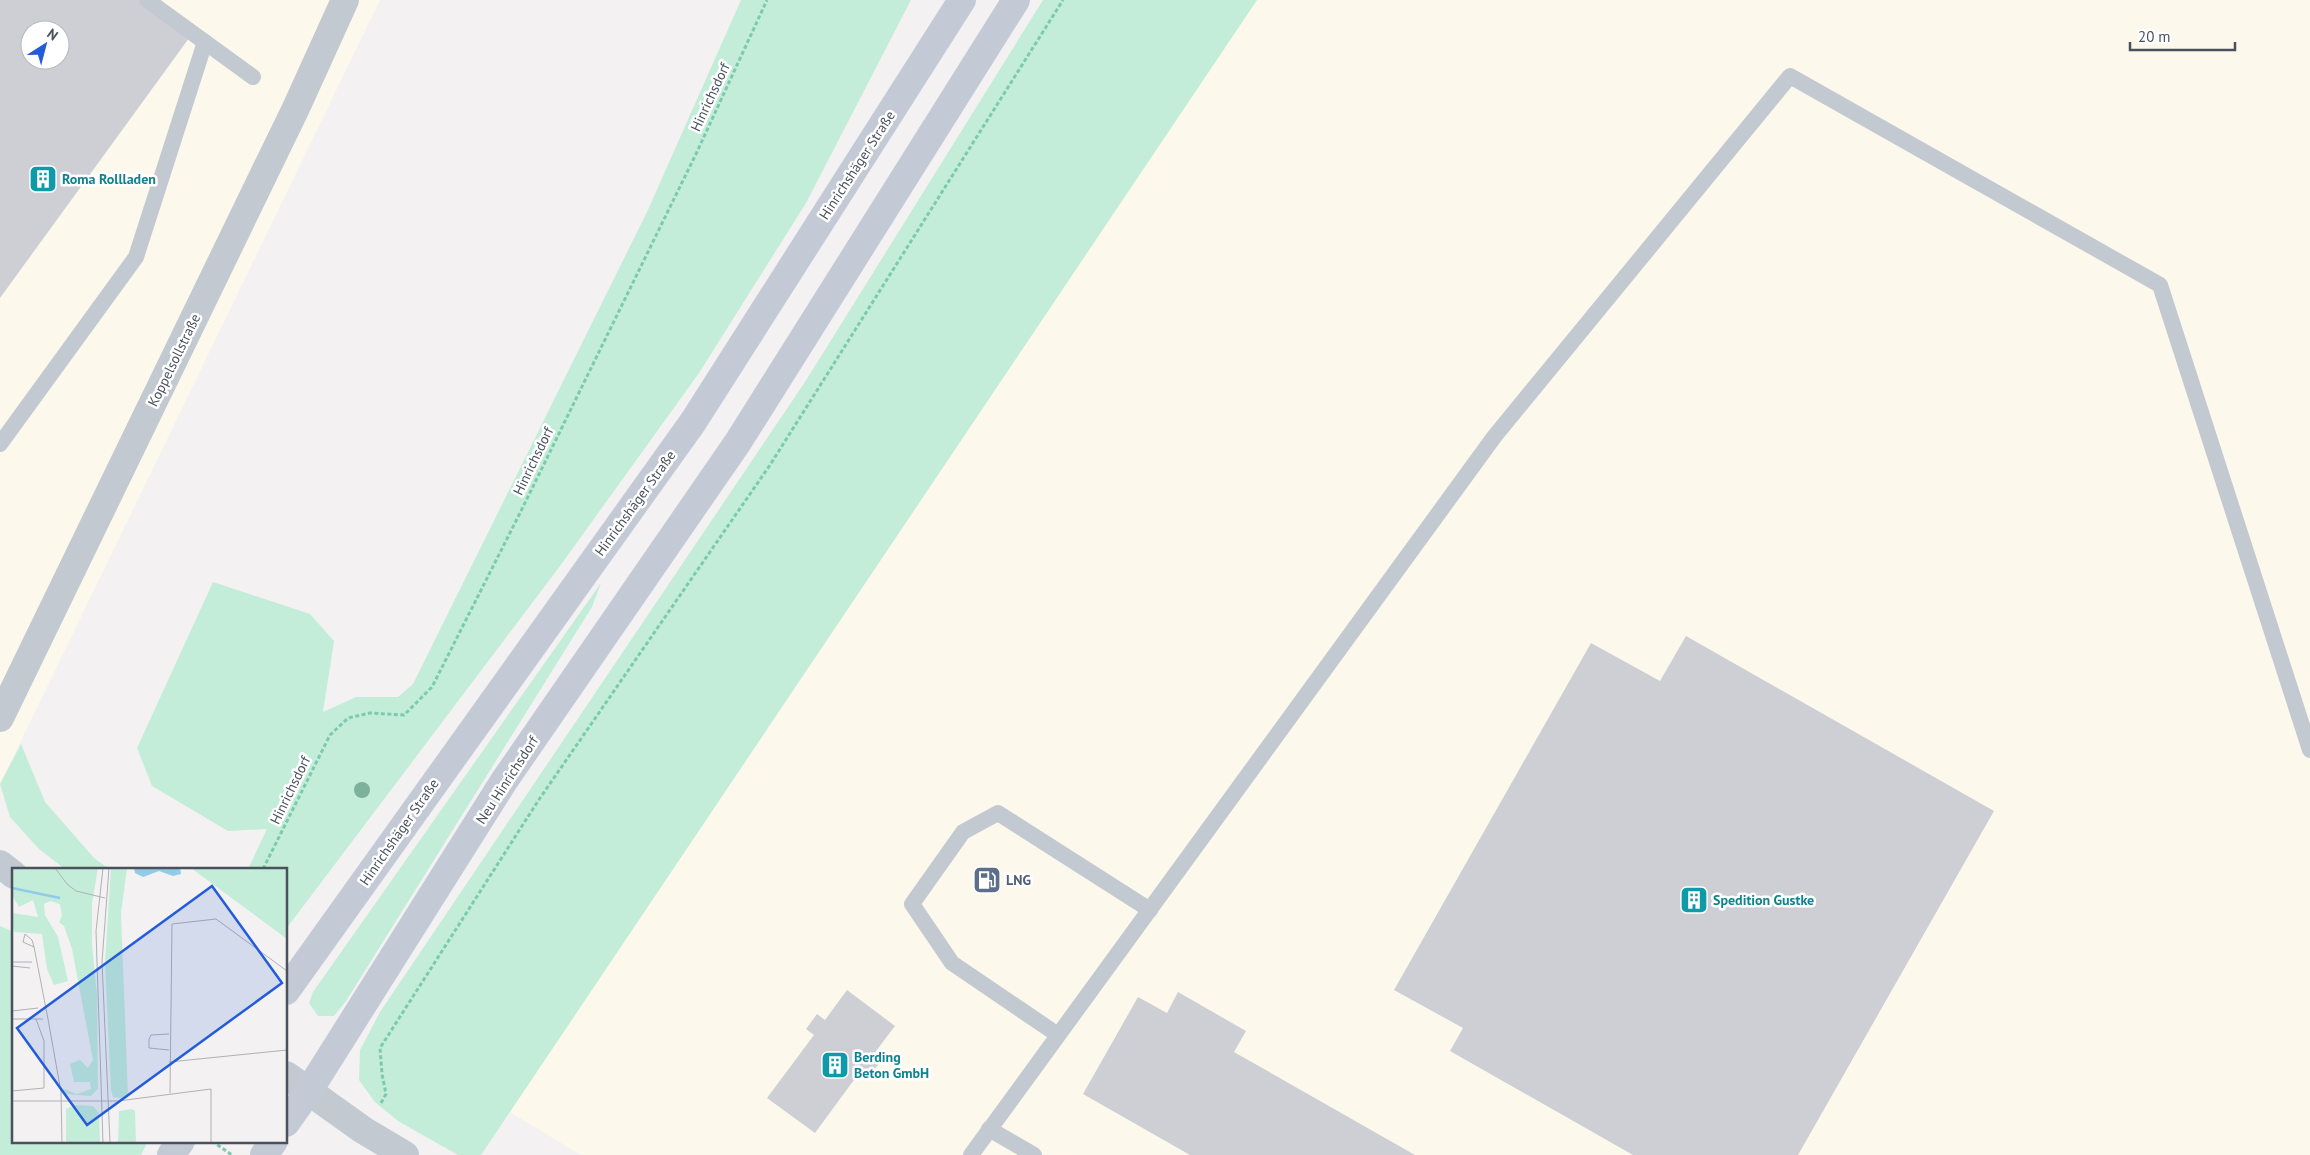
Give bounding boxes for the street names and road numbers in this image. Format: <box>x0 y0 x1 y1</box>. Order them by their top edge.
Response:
street label: Hinrichsdorf <box>686 59 734 134</box>
street label: Hinrichshäger Straße <box>815 107 899 223</box>
street label: Koppelsollstraße <box>144 311 204 409</box>
street label: Hinrichsdorf <box>509 424 557 498</box>
street label: Hinrichshäger Straße <box>591 447 679 559</box>
street label: Neu Hinrichsdorf <box>472 732 542 827</box>
street label: Hinrichsdorf <box>266 753 314 827</box>
street label: Hinrichshäger Straße <box>355 775 443 889</box>

